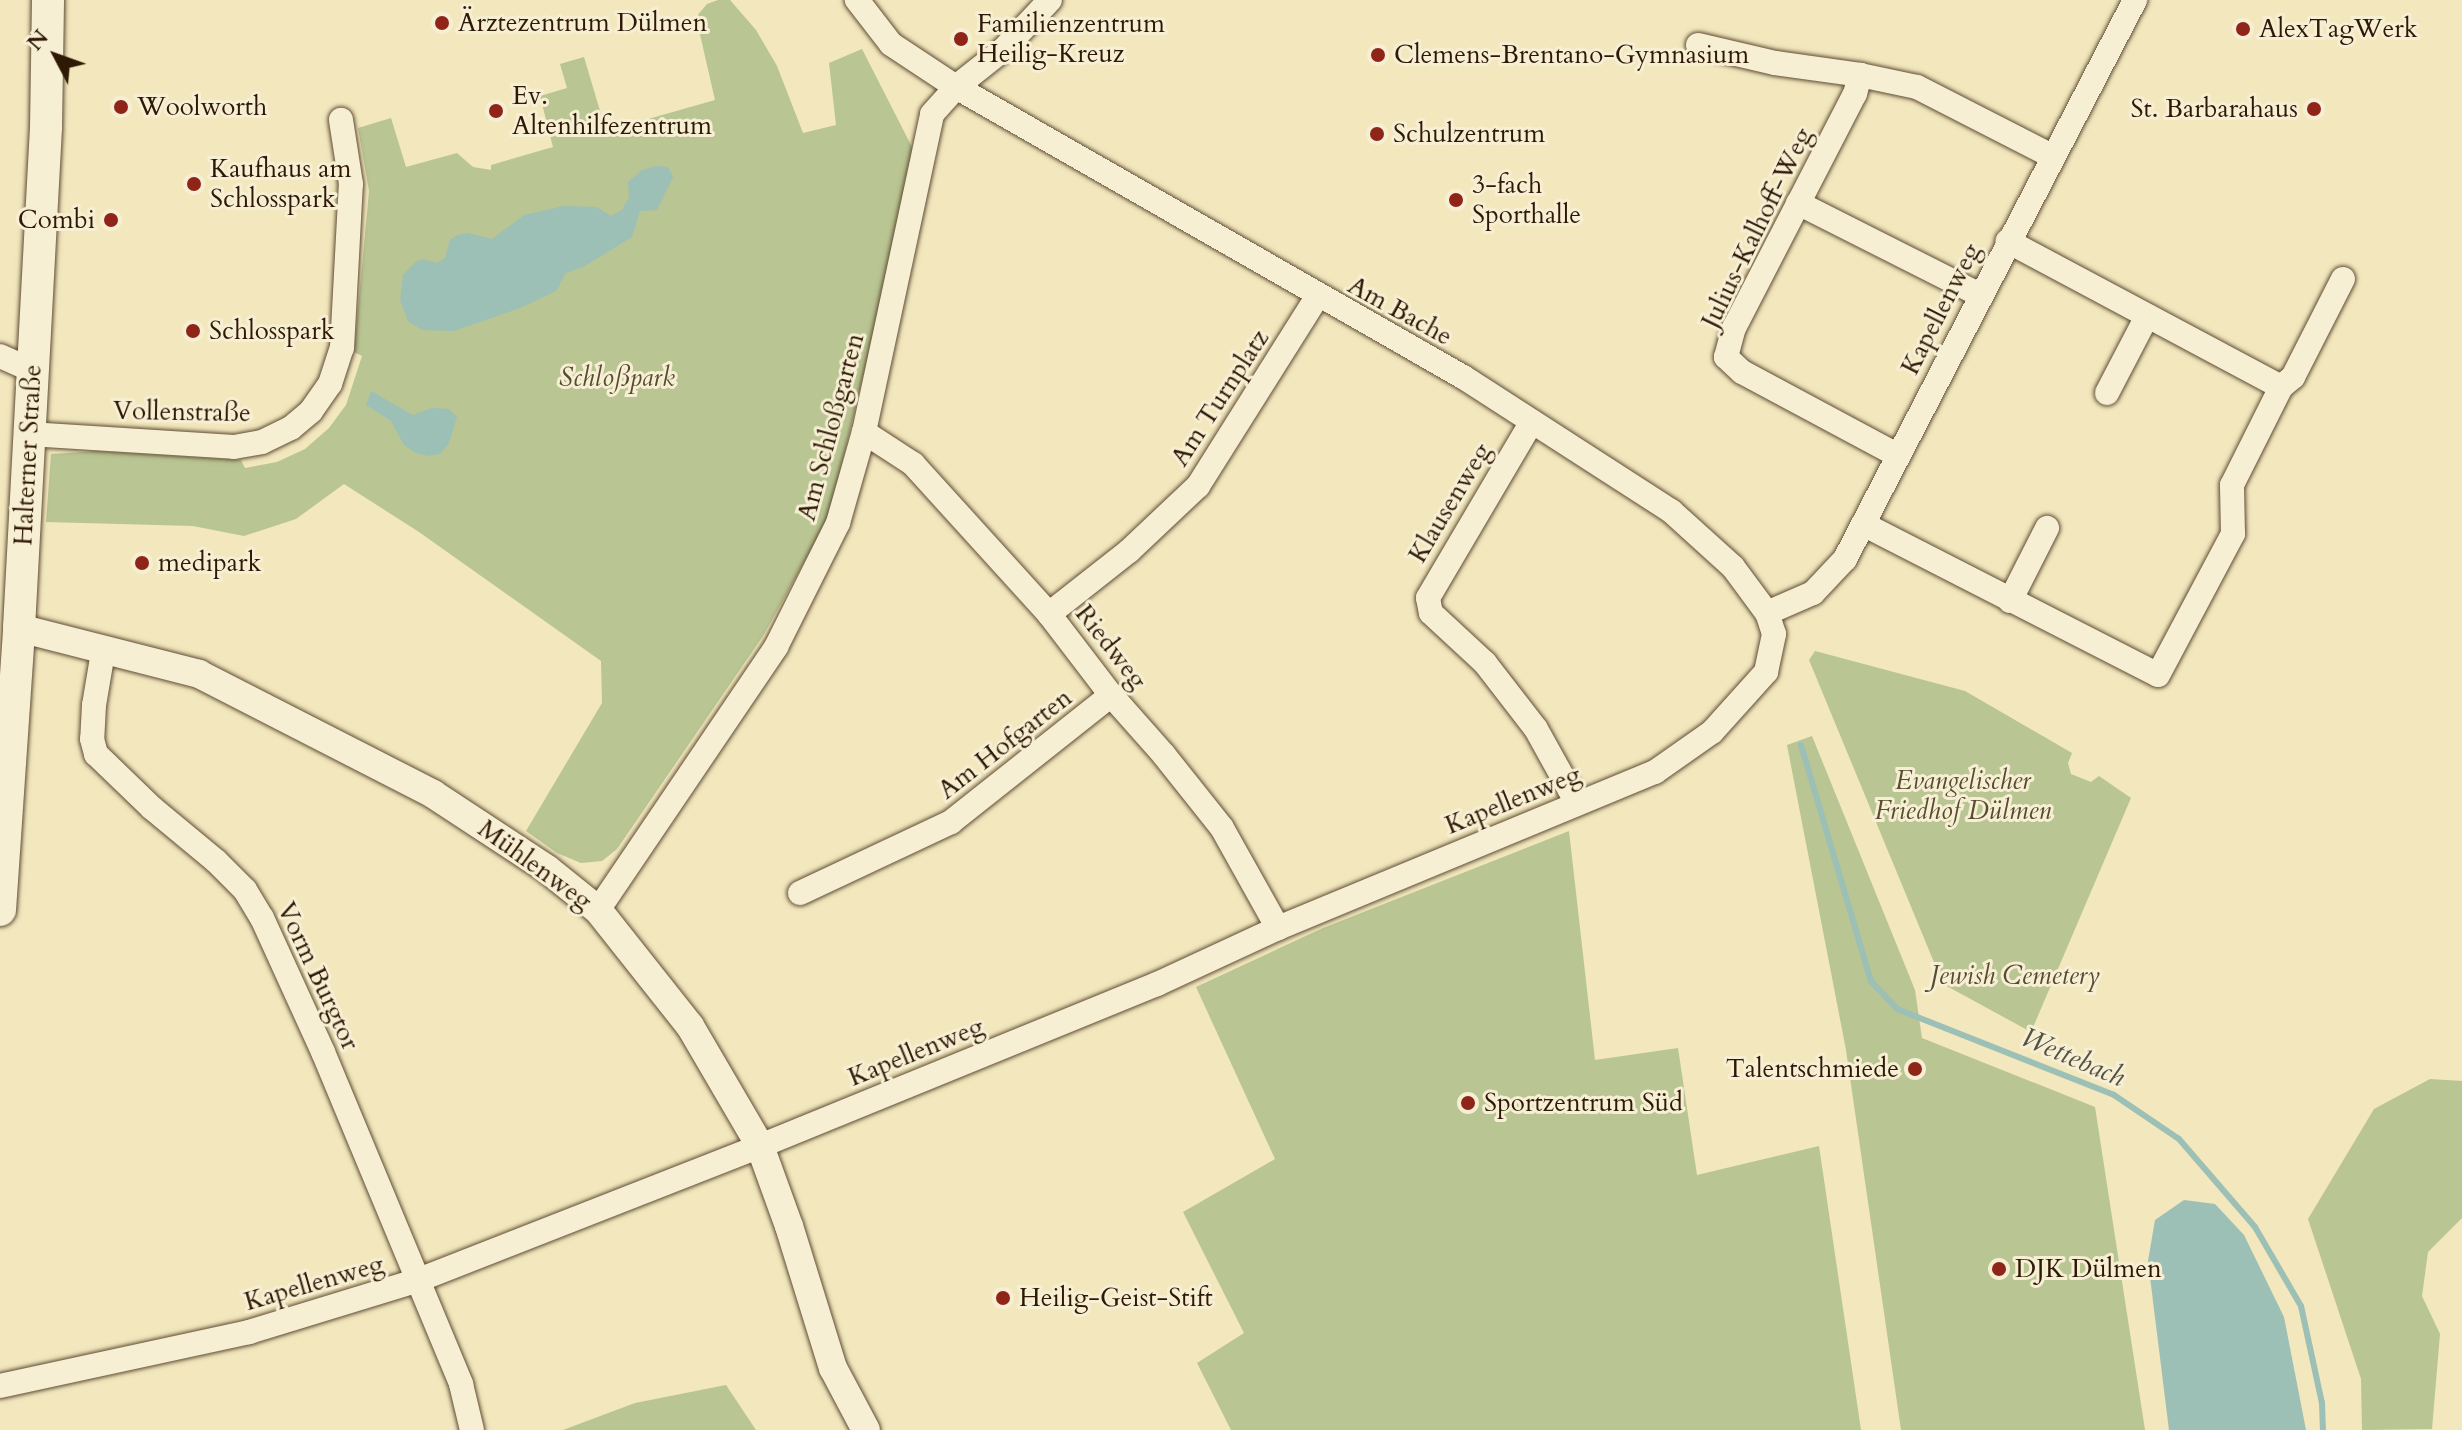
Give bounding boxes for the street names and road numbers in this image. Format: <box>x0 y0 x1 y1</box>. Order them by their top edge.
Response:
street label: Julius-Kalhoff-Weg <box>1695 123 1819 333</box>
street label: Kapellenweg <box>1895 238 1987 380</box>
street label: Am Bache <box>1342 270 1458 352</box>
street label: Am Turnplatz <box>1164 324 1276 472</box>
street label: Am Schloßgarten <box>791 330 871 524</box>
street label: Halterner Straße <box>8 364 48 546</box>
street label: Vollenstraße <box>113 395 251 429</box>
street label: Klausenweg <box>1402 438 1498 568</box>
street label: Riedweg <box>1068 599 1154 695</box>
street label: Am Hofgarten <box>932 682 1078 806</box>
street label: Kapellenweg <box>1441 759 1585 841</box>
street label: Mühlenweg <box>472 813 598 917</box>
street label: Vorm Burgtor <box>270 897 366 1055</box>
street label: Kapellenweg <box>844 1011 988 1093</box>
street label: Kapellenweg <box>241 1248 387 1318</box>

